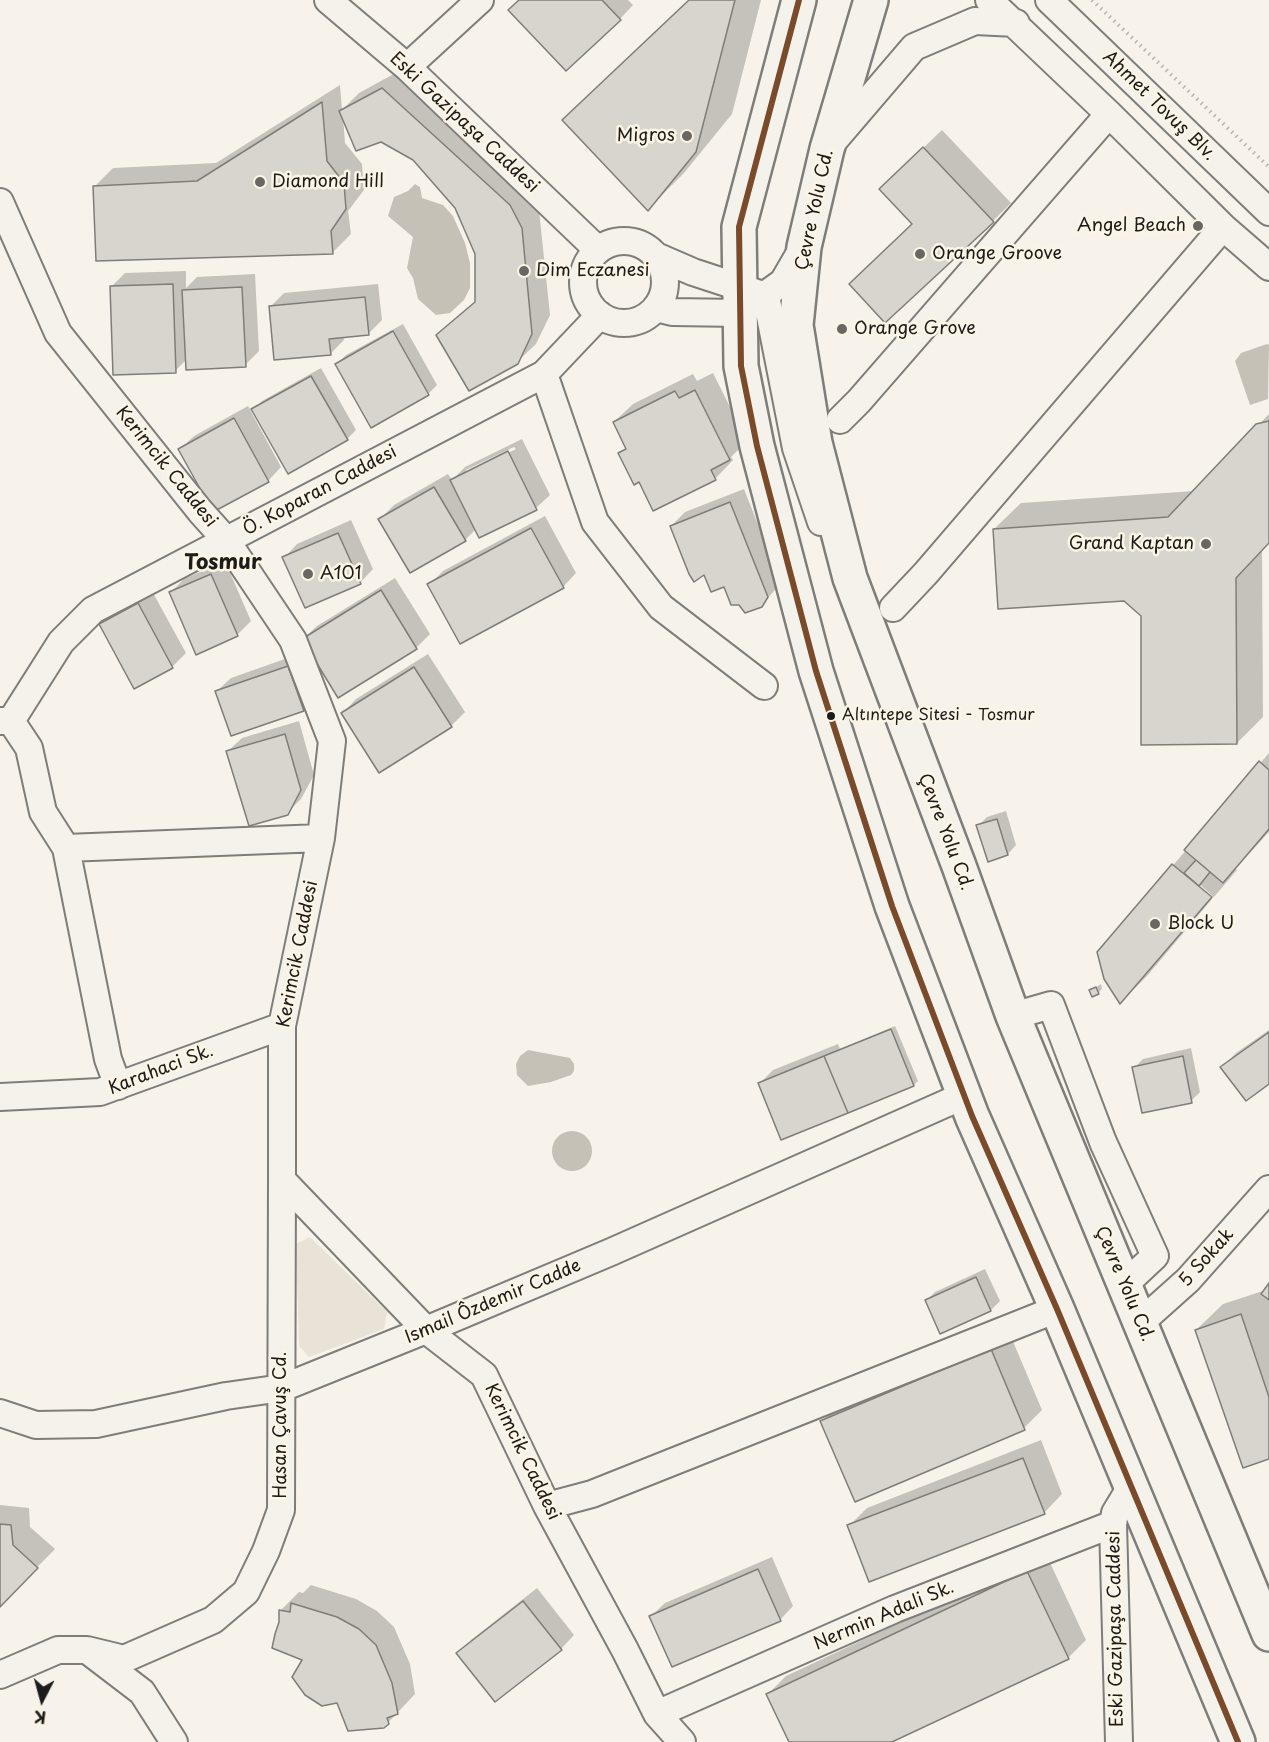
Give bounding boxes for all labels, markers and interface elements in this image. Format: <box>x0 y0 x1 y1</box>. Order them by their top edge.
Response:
street label: Ahmet Tovuş Blv. <box>1098 47 1220 165</box>
street label: Eski Gazipaşa Caddesi <box>385 48 543 198</box>
place label: Migros <box>617 125 675 147</box>
marker: Migros <box>680 129 694 143</box>
street label: Çevre Yolu Cd. <box>792 147 838 273</box>
place label: Diamond Hill <box>272 171 384 193</box>
marker: Diamond Hill <box>253 175 267 189</box>
place label: Angel Beach <box>1077 215 1186 237</box>
marker: Angel Beach <box>1191 219 1205 233</box>
place label: Orange Groove <box>932 243 1062 265</box>
marker: Orange Groove <box>913 247 927 261</box>
place label: Dim Eczanesi <box>536 260 649 282</box>
marker: Dim Eczanesi <box>517 264 531 278</box>
place label: Orange Grove <box>854 318 976 340</box>
marker: Orange Grove <box>835 322 849 336</box>
street label: Kerimcik Caddesi <box>111 402 221 532</box>
street label: Ö. Koparan Caddesi <box>239 441 401 541</box>
place label: Grand Kaptan <box>1069 533 1194 555</box>
marker: Grand Kaptan <box>1199 537 1213 551</box>
district label: Tosmur <box>184 550 262 576</box>
place label: A101 <box>320 563 362 585</box>
marker: A101 <box>301 567 315 581</box>
place label: Altıntepe Sitesi - Tosmur <box>842 706 1035 726</box>
marker: Altıntepe Sitesi - Tosmur <box>825 710 837 722</box>
street label: Çevre Yolu Cd. <box>913 771 977 893</box>
street label: Kerimcik Caddesi <box>273 879 323 1029</box>
place label: Block U <box>1167 913 1234 935</box>
marker: Block U <box>1148 917 1162 931</box>
street label: Karahaci Sk. <box>105 1040 217 1100</box>
street label: Çevre Yolu Cd. <box>1090 1223 1158 1345</box>
street label: 5 Sokak <box>1175 1224 1239 1292</box>
street label: Ismail Ôzdemir Cadde <box>402 1255 584 1349</box>
street label: Hasan Çavuş Cd. <box>270 1351 292 1499</box>
street label: Kerimcik Caddesi <box>480 1380 564 1524</box>
street label: Eski Gazipaşa Caddesi <box>1103 1531 1129 1727</box>
street label: Nermin Adali Sk. <box>811 1577 957 1655</box>
north arrow <box>12 1670 72 1730</box>
text: K <box>33 1705 47 1730</box>

